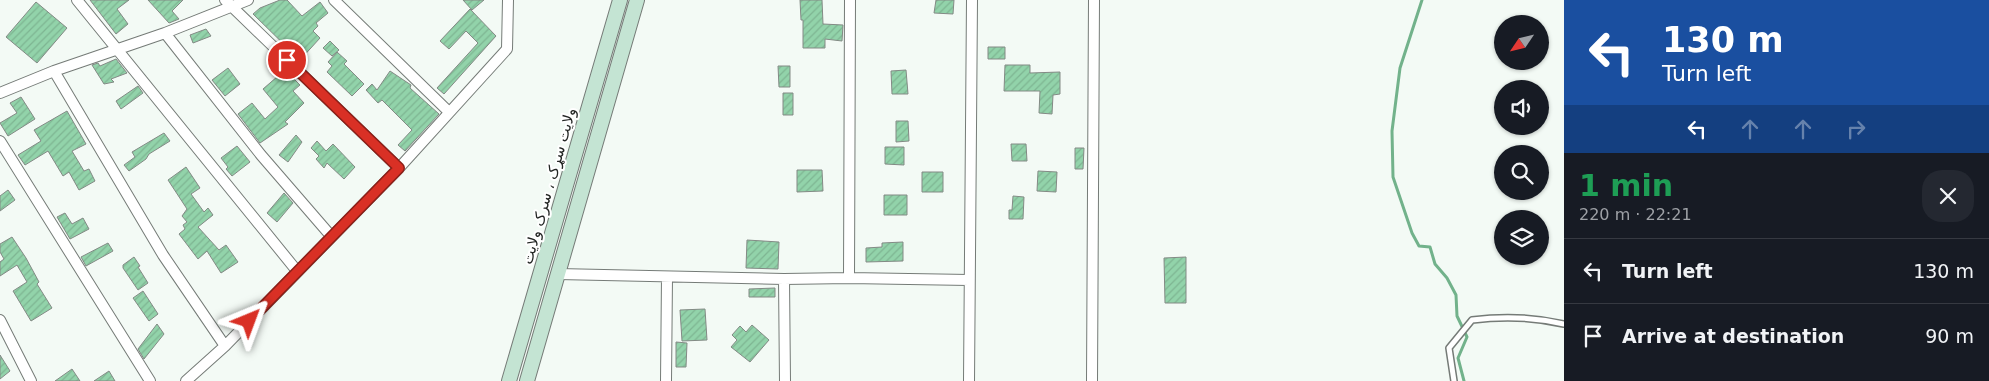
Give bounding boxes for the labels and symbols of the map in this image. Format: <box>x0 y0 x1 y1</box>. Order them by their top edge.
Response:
north arrow <box>1494 15 1549 70</box>
pin <box>266 39 308 81</box>
street label: ولایت سړک ، سرک ولایت <box>518 106 580 266</box>
position arrow <box>222 294 274 346</box>

